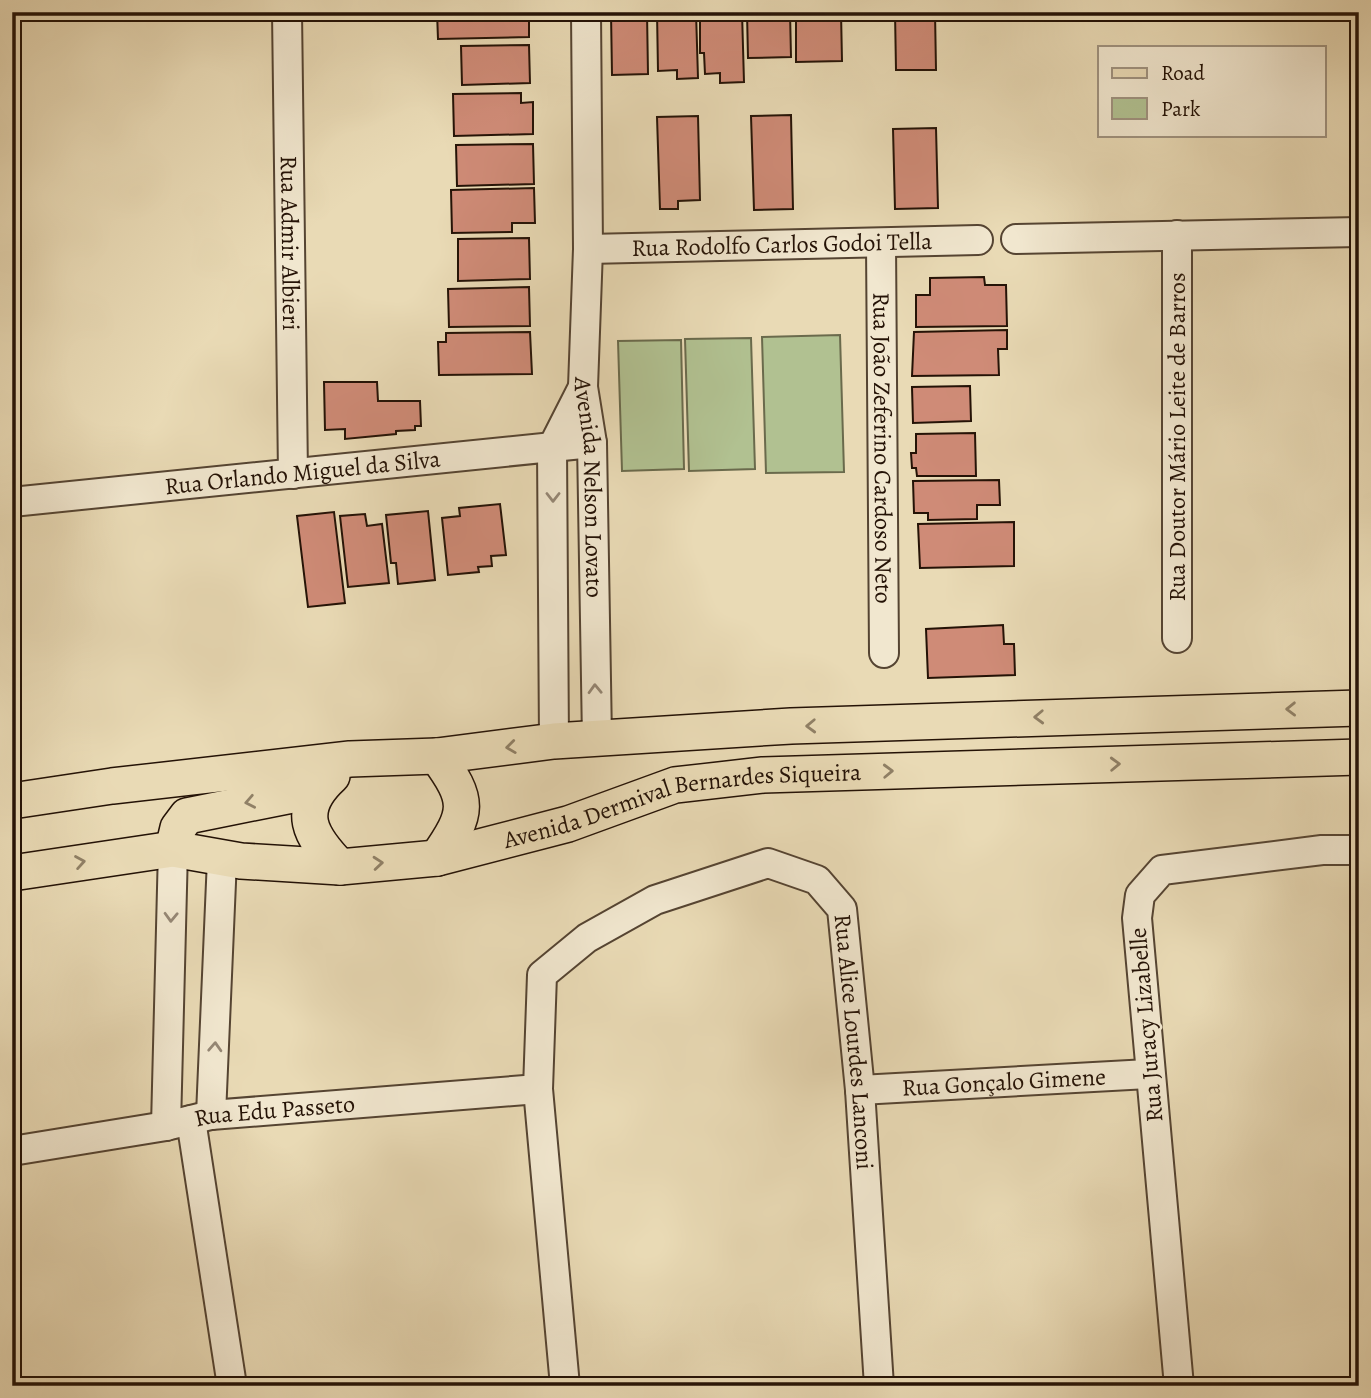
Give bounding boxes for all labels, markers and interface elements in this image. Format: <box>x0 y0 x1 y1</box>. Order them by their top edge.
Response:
legend <box>1098 46 1326 136</box>
text: Road <box>1161 59 1205 87</box>
text: Park <box>1161 95 1201 123</box>
street label: Rua Admir Albieri <box>273 155 307 331</box>
street label: Rua Rodolfo Carlos Godoi Tella <box>631 225 933 264</box>
street label: Rua Doutor Mário Leite de Barros <box>1161 272 1193 602</box>
street label: Rua João Zeferino Cardoso Neto <box>865 292 900 604</box>
street label: Avenida Nelson Lovato <box>567 376 611 598</box>
street label: Rua Orlando Miguel da Silva <box>163 442 443 502</box>
one-way arrow <box>545 493 561 503</box>
one-way arrow <box>588 683 603 694</box>
one-way arrow <box>1285 701 1295 717</box>
one-way arrow <box>1033 710 1044 725</box>
one-way arrow <box>806 718 817 733</box>
one-way arrow <box>505 739 517 754</box>
street label: Avenida Dermival Bernardes Siqueira <box>499 756 862 856</box>
one-way arrow <box>1110 756 1121 772</box>
one-way arrow <box>882 763 893 778</box>
one-way arrow <box>244 794 256 809</box>
one-way arrow <box>74 855 85 870</box>
one-way arrow <box>373 856 384 871</box>
one-way arrow <box>163 912 178 923</box>
street label: Rua Alice Lourdes Lanconi <box>827 912 881 1171</box>
street label: Rua Juracy Lizabelle <box>1122 926 1170 1124</box>
one-way arrow <box>207 1041 222 1052</box>
street label: Rua Gonçalo Gimene <box>901 1060 1107 1104</box>
street label: Rua Edu Passeto <box>191 1088 356 1135</box>

